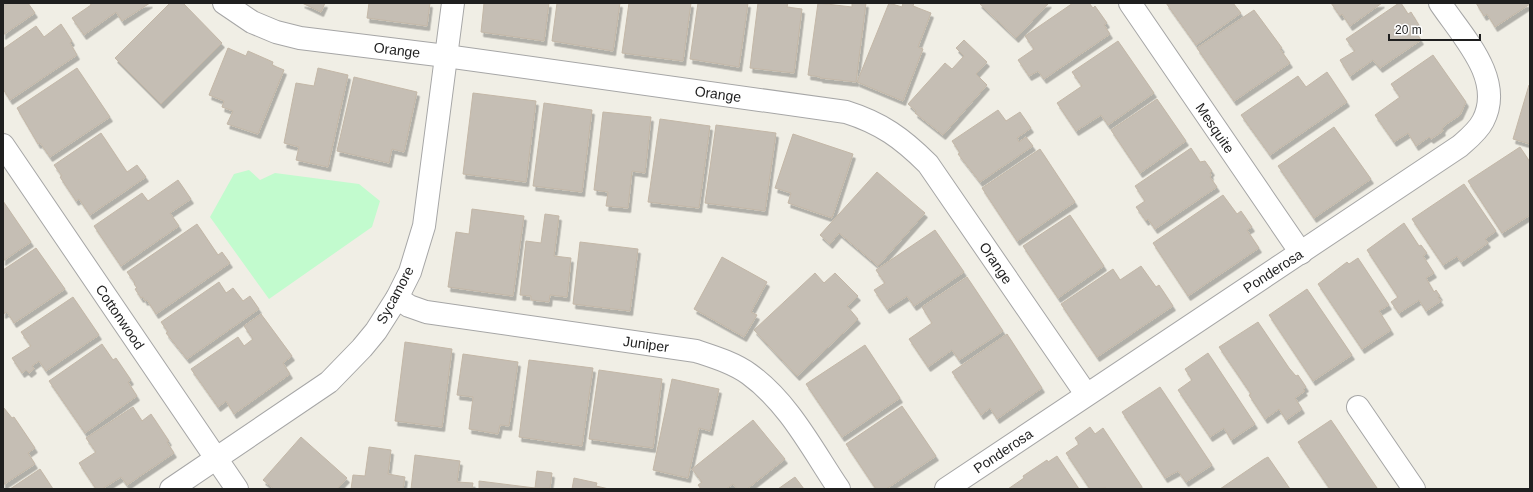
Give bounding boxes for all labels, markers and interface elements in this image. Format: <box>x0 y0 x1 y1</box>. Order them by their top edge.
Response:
scale bar <box>1389 16 1480 42</box>
text: 20 m <box>1395 23 1422 37</box>
street label: Orange <box>373 39 421 61</box>
street label: Orange <box>694 83 742 105</box>
street label: Mesquite <box>1192 100 1238 156</box>
street label: Orange <box>976 239 1016 287</box>
street label: Ponderosa <box>1240 246 1306 296</box>
street label: Sycamore <box>373 263 417 327</box>
street label: Cottonwood <box>92 282 148 352</box>
street label: Juniper <box>622 333 670 355</box>
street label: Ponderosa <box>970 425 1036 477</box>

